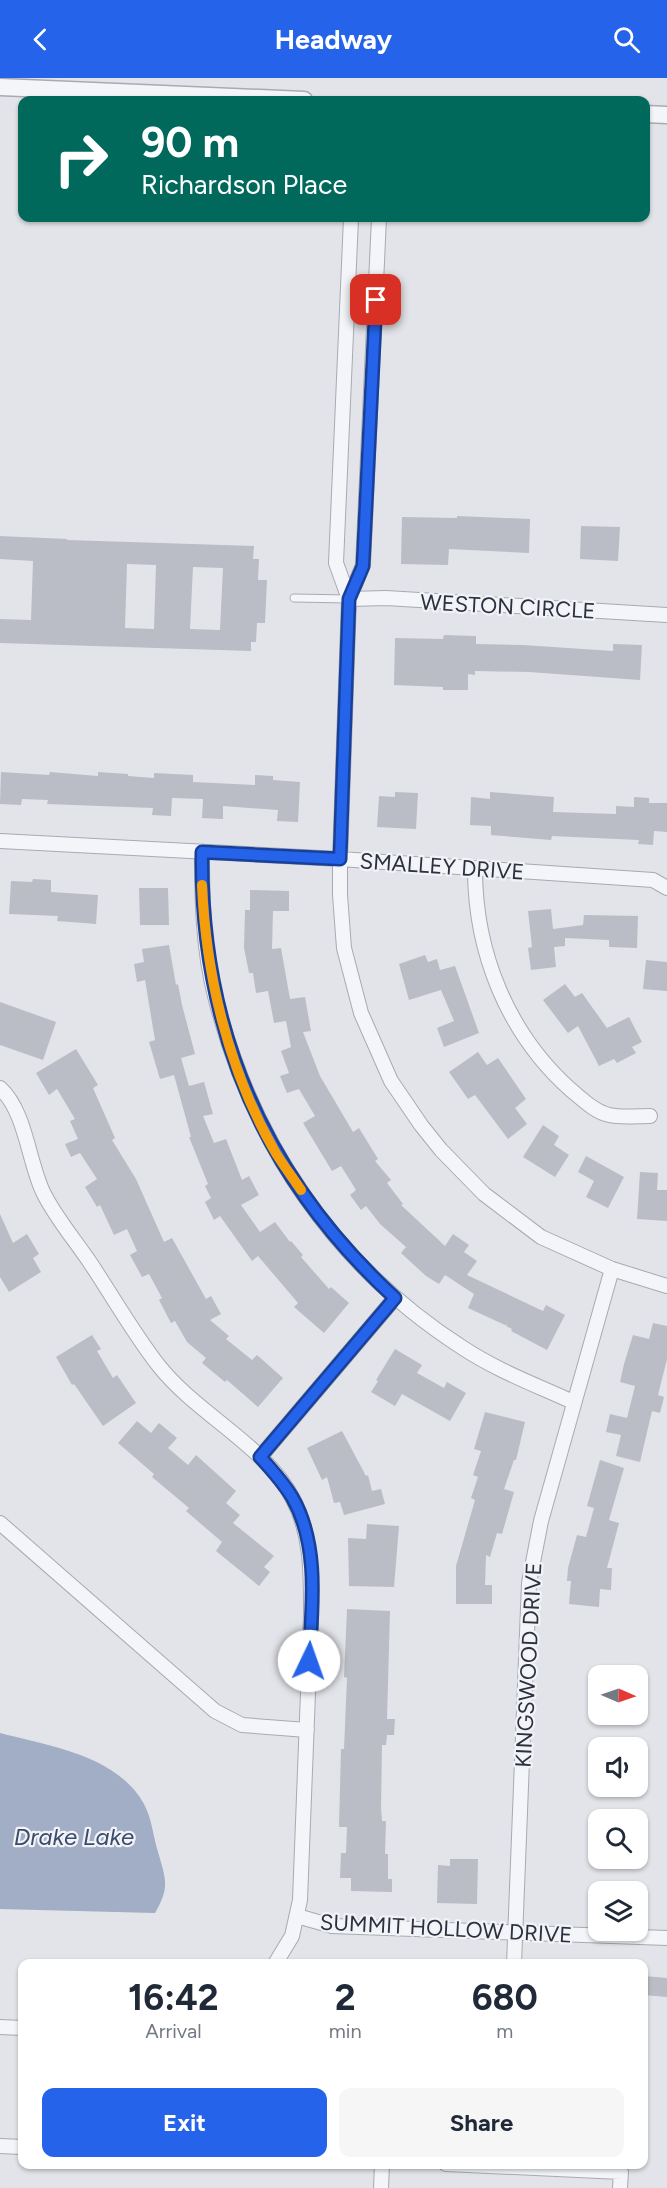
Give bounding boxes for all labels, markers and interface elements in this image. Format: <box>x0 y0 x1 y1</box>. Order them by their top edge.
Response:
icon: back <box>24 23 57 56</box>
text: Headway <box>275 23 392 56</box>
icon: search <box>610 23 643 56</box>
text: 90 m <box>141 117 239 168</box>
icon: right <box>42 120 120 198</box>
text: Richardson Place <box>141 168 347 201</box>
pin <box>350 274 401 325</box>
icon: arrive <box>359 283 392 316</box>
street label: WESTON CIRCLE <box>420 588 596 625</box>
street label: SMALLEY DRIVE <box>359 847 525 886</box>
street label: KINGSWOOD DRIVE <box>510 1562 547 1768</box>
position arrow <box>277 1629 341 1693</box>
north arrow <box>588 1665 648 1725</box>
map controls <box>588 1665 648 1941</box>
button: sound <box>588 1737 648 1797</box>
button: search <box>588 1809 648 1869</box>
water label: Drake Lake <box>14 1822 134 1851</box>
button: layers <box>588 1881 648 1941</box>
street label: SUMMIT HOLLOW DRIVE <box>319 1908 573 1949</box>
text: 16:42 <box>128 1976 219 2019</box>
text: 2 <box>335 1976 356 2019</box>
text: 680 <box>472 1976 538 2019</box>
text: Arrival <box>145 2019 202 2043</box>
text: min <box>329 2019 362 2043</box>
text: m <box>496 2019 513 2043</box>
button: Exit <box>42 2088 327 2157</box>
button: Share <box>339 2088 624 2157</box>

